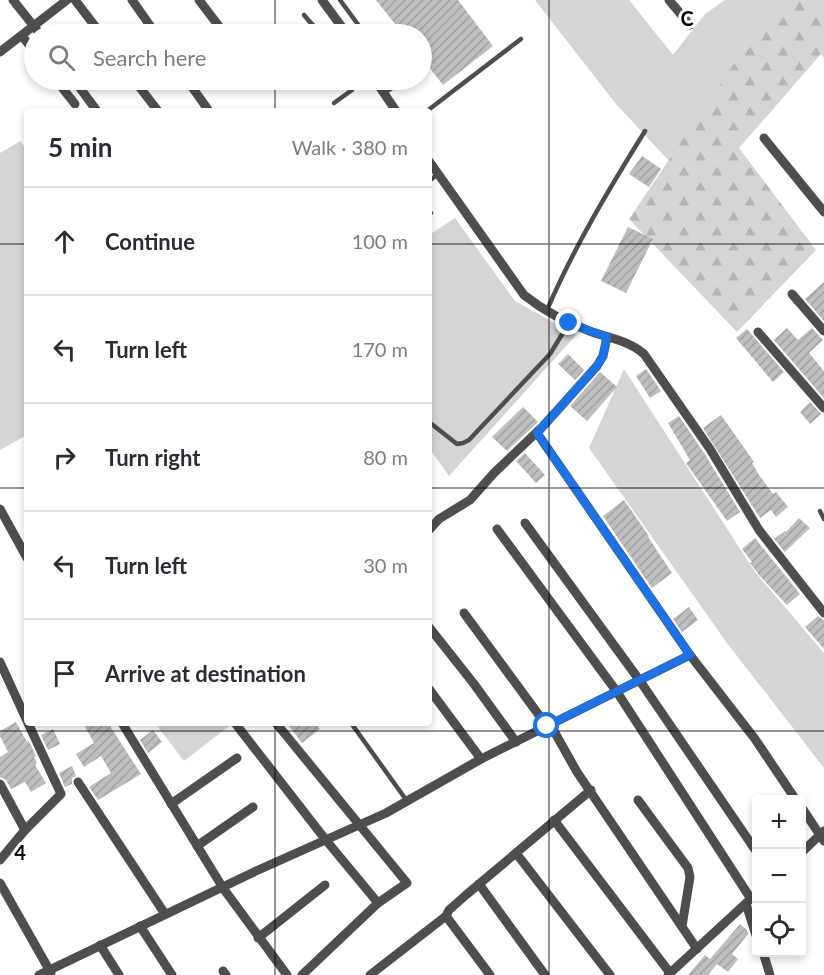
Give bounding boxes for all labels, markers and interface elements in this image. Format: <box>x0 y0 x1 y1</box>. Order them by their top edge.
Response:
text: C <box>680 6 694 30</box>
search box <box>24 24 432 90</box>
icon: search <box>45 41 78 74</box>
text: Search here <box>93 44 206 71</box>
text: 5 min <box>48 131 112 163</box>
text: Walk · 380 m <box>292 135 408 159</box>
icon: ahead <box>48 225 81 258</box>
text: Continue <box>105 228 195 255</box>
text: 100 m <box>352 229 408 253</box>
route end <box>555 309 581 335</box>
icon: left <box>48 333 81 366</box>
text: Turn left <box>105 336 187 363</box>
text: 170 m <box>352 337 408 361</box>
icon: right <box>48 441 81 474</box>
text: Turn right <box>105 444 200 471</box>
text: 80 m <box>363 445 408 469</box>
icon: left <box>48 549 81 582</box>
text: Turn left <box>105 552 187 579</box>
text: 30 m <box>363 553 408 577</box>
icon: arrive <box>48 657 81 690</box>
text: Arrive at destination <box>105 660 306 687</box>
route start <box>533 712 559 738</box>
map controls <box>752 795 806 957</box>
button: + <box>752 795 806 849</box>
text: 4 <box>14 840 26 864</box>
button: − <box>752 849 806 903</box>
button: locate <box>752 903 806 957</box>

